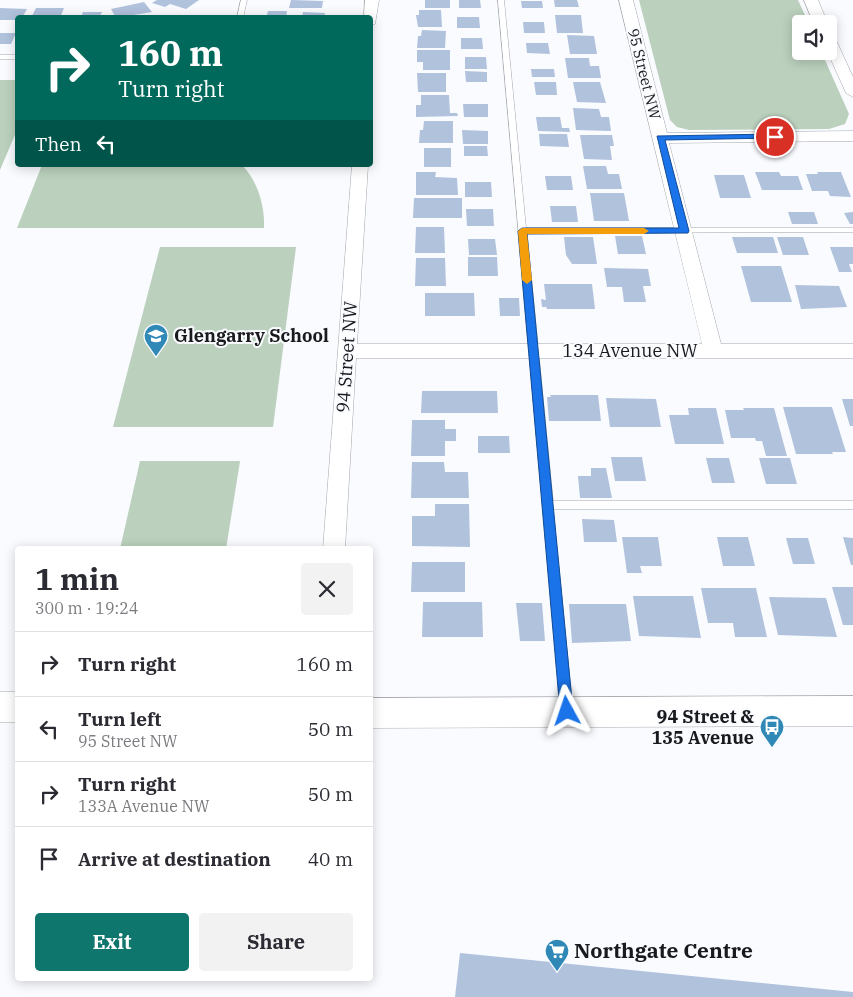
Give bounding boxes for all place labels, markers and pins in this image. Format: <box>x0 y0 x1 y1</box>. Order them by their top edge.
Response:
pin <box>754 116 796 158</box>
school or university icon: Glengarry School <box>143 323 169 357</box>
place label: Glengarry School <box>174 324 329 347</box>
place label: 94 Street & 135 Avenue <box>652 705 755 749</box>
bus stop icon: 94 Street & 135 Avenue <box>759 714 785 748</box>
place label: Northgate Centre <box>574 936 753 964</box>
supermarket icon: Northgate Centre <box>544 938 570 972</box>

